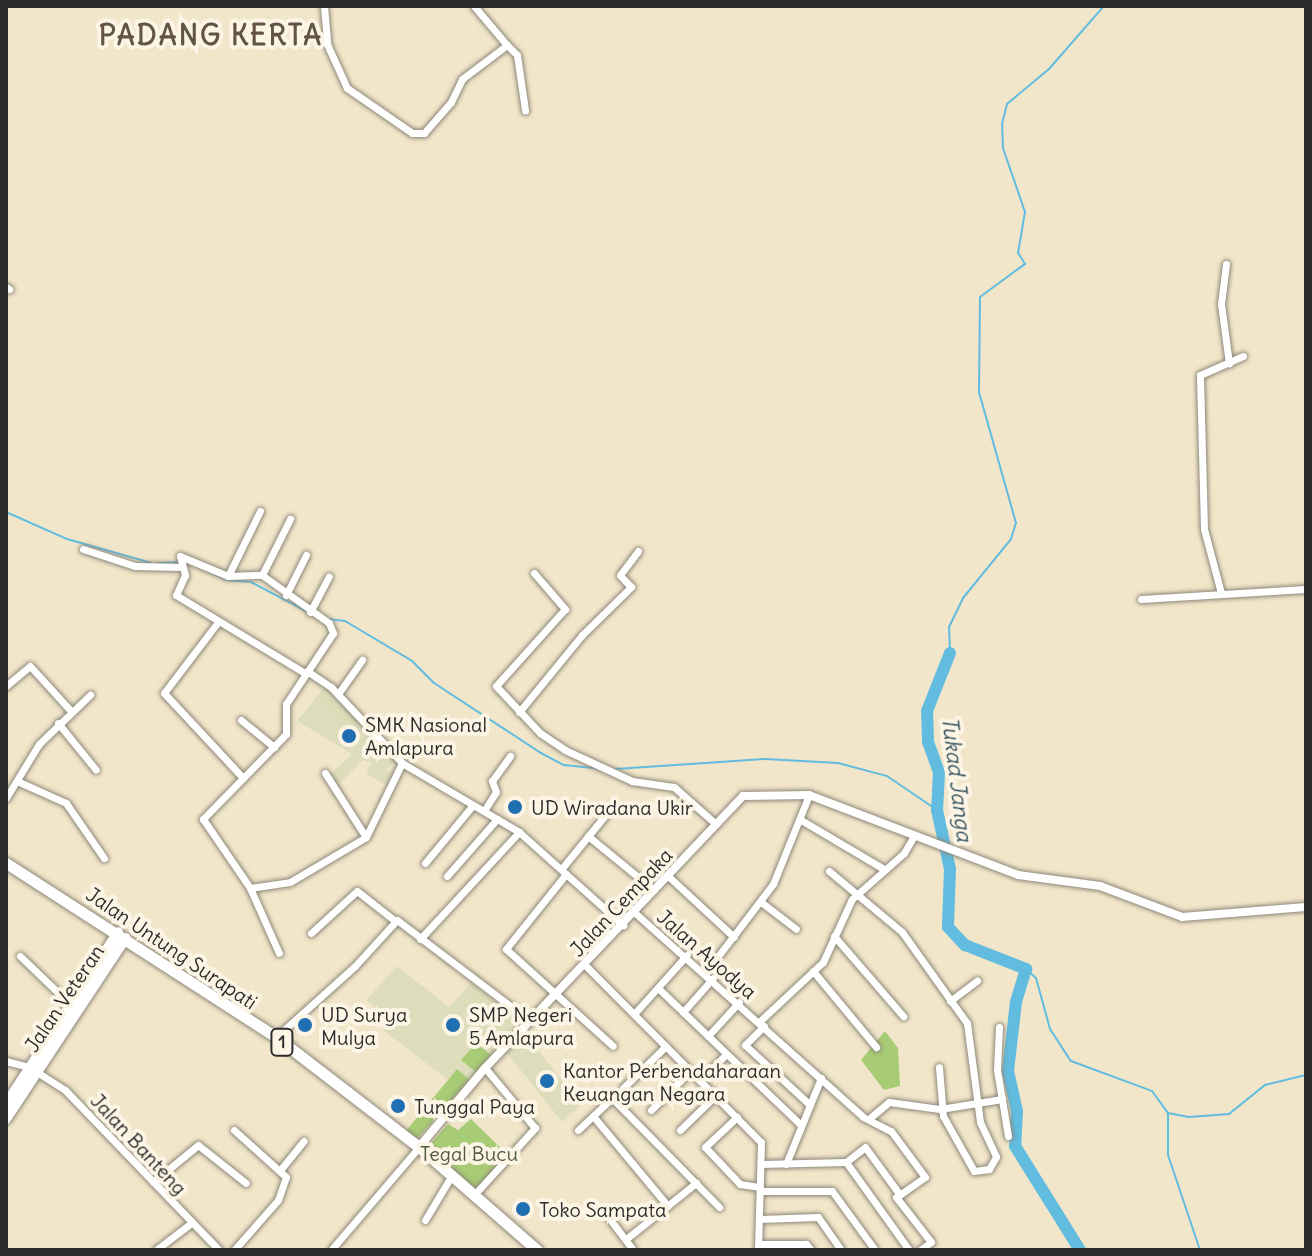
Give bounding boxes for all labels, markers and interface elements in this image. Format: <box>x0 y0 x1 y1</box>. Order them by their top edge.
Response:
district label: PADANG KERTA <box>99 18 323 52</box>
place label: SMK Nasional Amlapura <box>365 712 487 759</box>
water label: Tukad Janga <box>936 715 978 843</box>
marker: SMK Nasional Amlapura <box>340 727 358 745</box>
place label: UD Wiradana Ukir <box>531 795 693 819</box>
marker: UD Wiradana Ukir <box>506 798 524 816</box>
street label: Jalan Cempaka <box>565 843 677 961</box>
street label: Jalan Untung Surapati <box>82 882 262 1014</box>
street label: Jalan Ayodya <box>652 904 762 1004</box>
street label: Jalan Veteran <box>19 940 109 1056</box>
place label: UD Surya Mulya <box>321 1002 407 1049</box>
place label: SMP Negeri 5 Amlapura <box>469 1002 574 1049</box>
marker: UD Surya Mulya <box>296 1016 314 1034</box>
marker: SMP Negeri 5 Amlapura <box>444 1016 462 1034</box>
road number: 1 <box>270 1028 294 1056</box>
place label: Kantor Perbendaharaan Keuangan Negara <box>563 1058 781 1105</box>
marker: Kantor Perbendaharaan Keuangan Negara <box>538 1072 556 1090</box>
street label: Jalan Banteng <box>86 1088 192 1200</box>
place label: Tunggal Paya <box>414 1094 535 1118</box>
marker: Tunggal Paya <box>389 1097 407 1115</box>
park label: Tegal Bucu <box>420 1141 518 1165</box>
place label: Toko Sampata <box>539 1197 667 1221</box>
marker: Toko Sampata <box>514 1200 532 1218</box>

